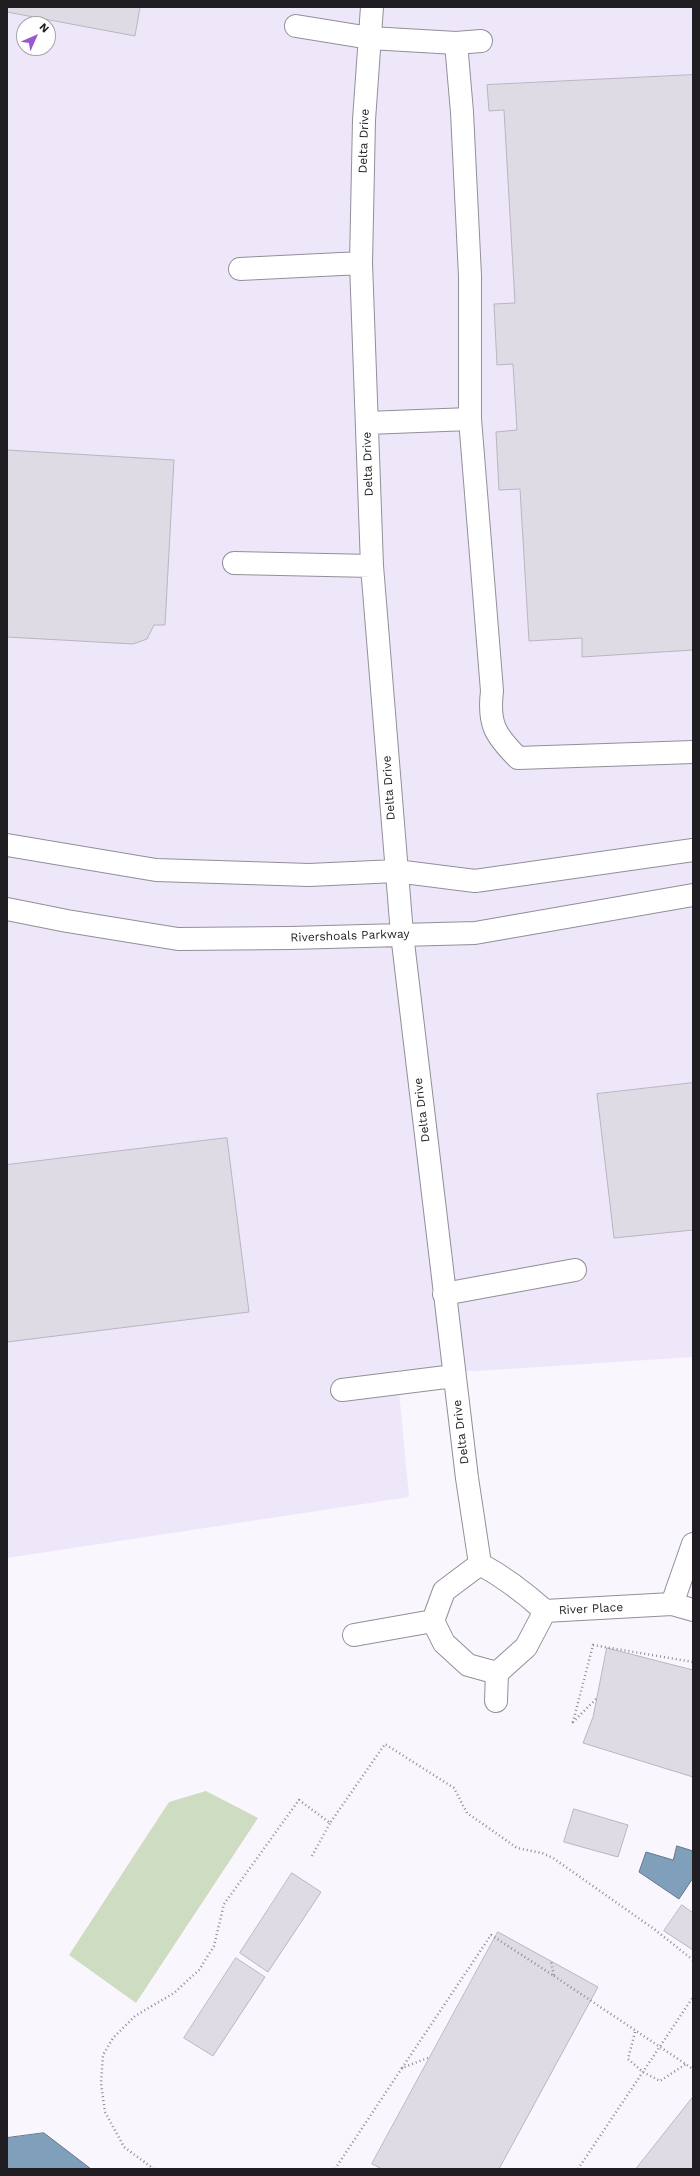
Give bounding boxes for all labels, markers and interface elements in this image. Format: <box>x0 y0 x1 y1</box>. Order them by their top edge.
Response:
north arrow <box>16 16 56 56</box>
text: N <box>37 20 52 35</box>
street label: Delta Drive <box>356 108 372 174</box>
street label: Delta Drive <box>360 431 376 497</box>
street label: Delta Drive <box>380 755 398 821</box>
street label: Rivershoals Parkway <box>290 927 410 945</box>
street label: Delta Drive <box>411 1077 433 1143</box>
street label: Delta Drive <box>450 1399 472 1465</box>
street label: River Place <box>558 1600 624 1618</box>

